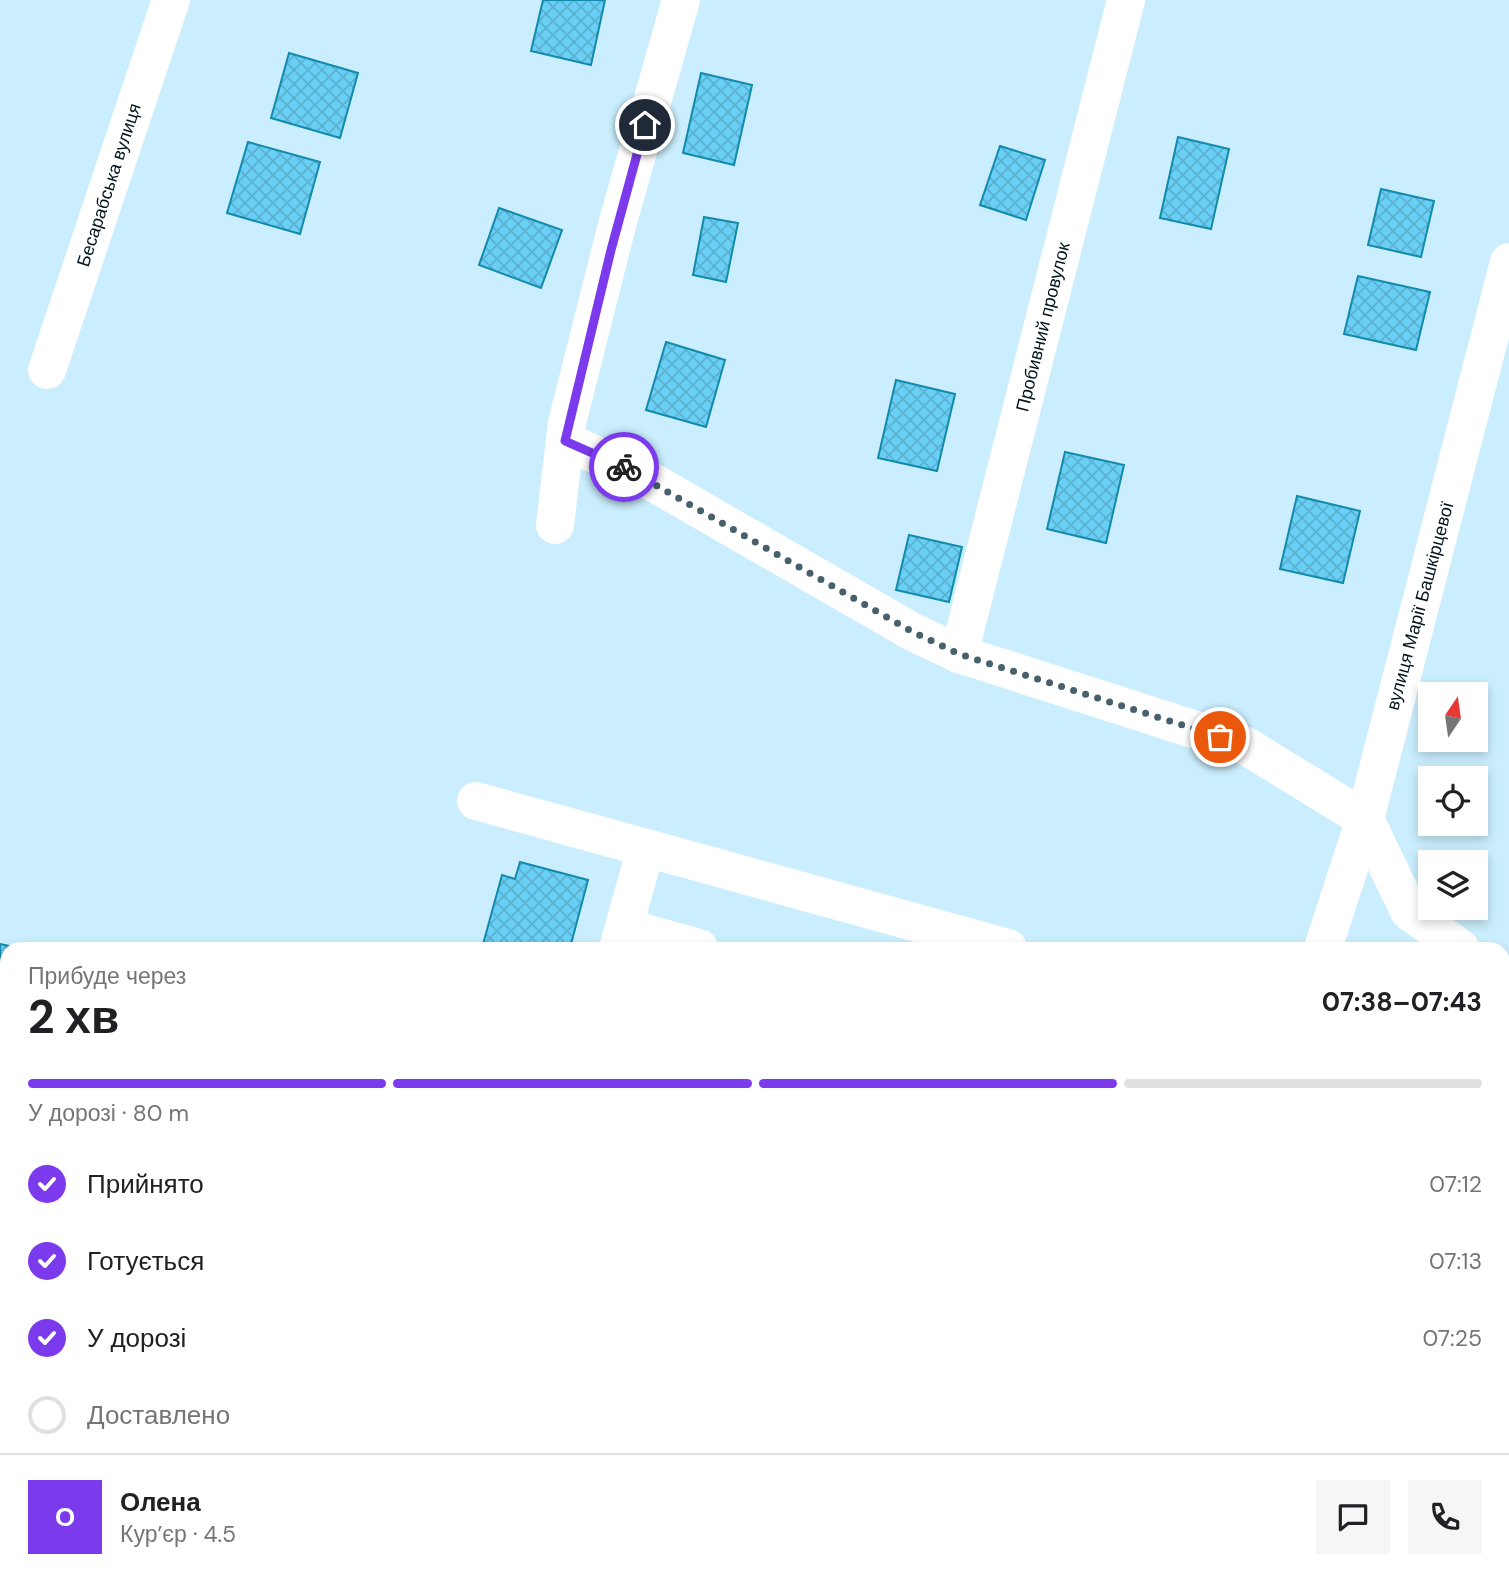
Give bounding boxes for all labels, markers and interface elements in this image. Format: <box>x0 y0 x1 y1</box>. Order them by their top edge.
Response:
pin <box>615 95 675 155</box>
street label: Бесарабська вулиця <box>71 100 147 270</box>
icon: home <box>626 106 664 144</box>
street label: Пробивний провулок <box>1010 240 1076 414</box>
courier <box>589 432 659 502</box>
icon: bike <box>605 448 643 486</box>
street label: вулиця Марії Башкірцевої <box>1381 499 1459 713</box>
north arrow <box>1418 682 1488 752</box>
map controls <box>1418 682 1488 920</box>
pin <box>1190 707 1250 767</box>
icon: bag <box>1201 718 1239 756</box>
button: locate <box>1418 766 1488 836</box>
button: layers <box>1418 850 1488 920</box>
text: Прибуде через <box>28 961 186 991</box>
text: 07:38–07:43 <box>1322 985 1482 1019</box>
text: 2 хв <box>28 987 119 1047</box>
text: У дорозі · 80 m <box>28 1098 189 1128</box>
icon: check <box>28 1165 66 1203</box>
text: Прийнято <box>87 1167 204 1201</box>
text: 07:12 <box>1429 1169 1482 1199</box>
icon: check <box>28 1242 66 1280</box>
text: Готується <box>87 1244 204 1278</box>
text: 07:13 <box>1429 1246 1482 1276</box>
icon: check <box>28 1319 66 1357</box>
text: У дорозі <box>87 1321 186 1355</box>
text: 07:25 <box>1422 1323 1482 1353</box>
text: Доставлено <box>87 1398 230 1432</box>
button: chat <box>1316 1480 1390 1554</box>
button: phone <box>1408 1480 1482 1554</box>
text: Олена <box>120 1485 201 1519</box>
text: О <box>55 1500 75 1534</box>
text: Кур’єр · 4.5 <box>120 1519 236 1549</box>

